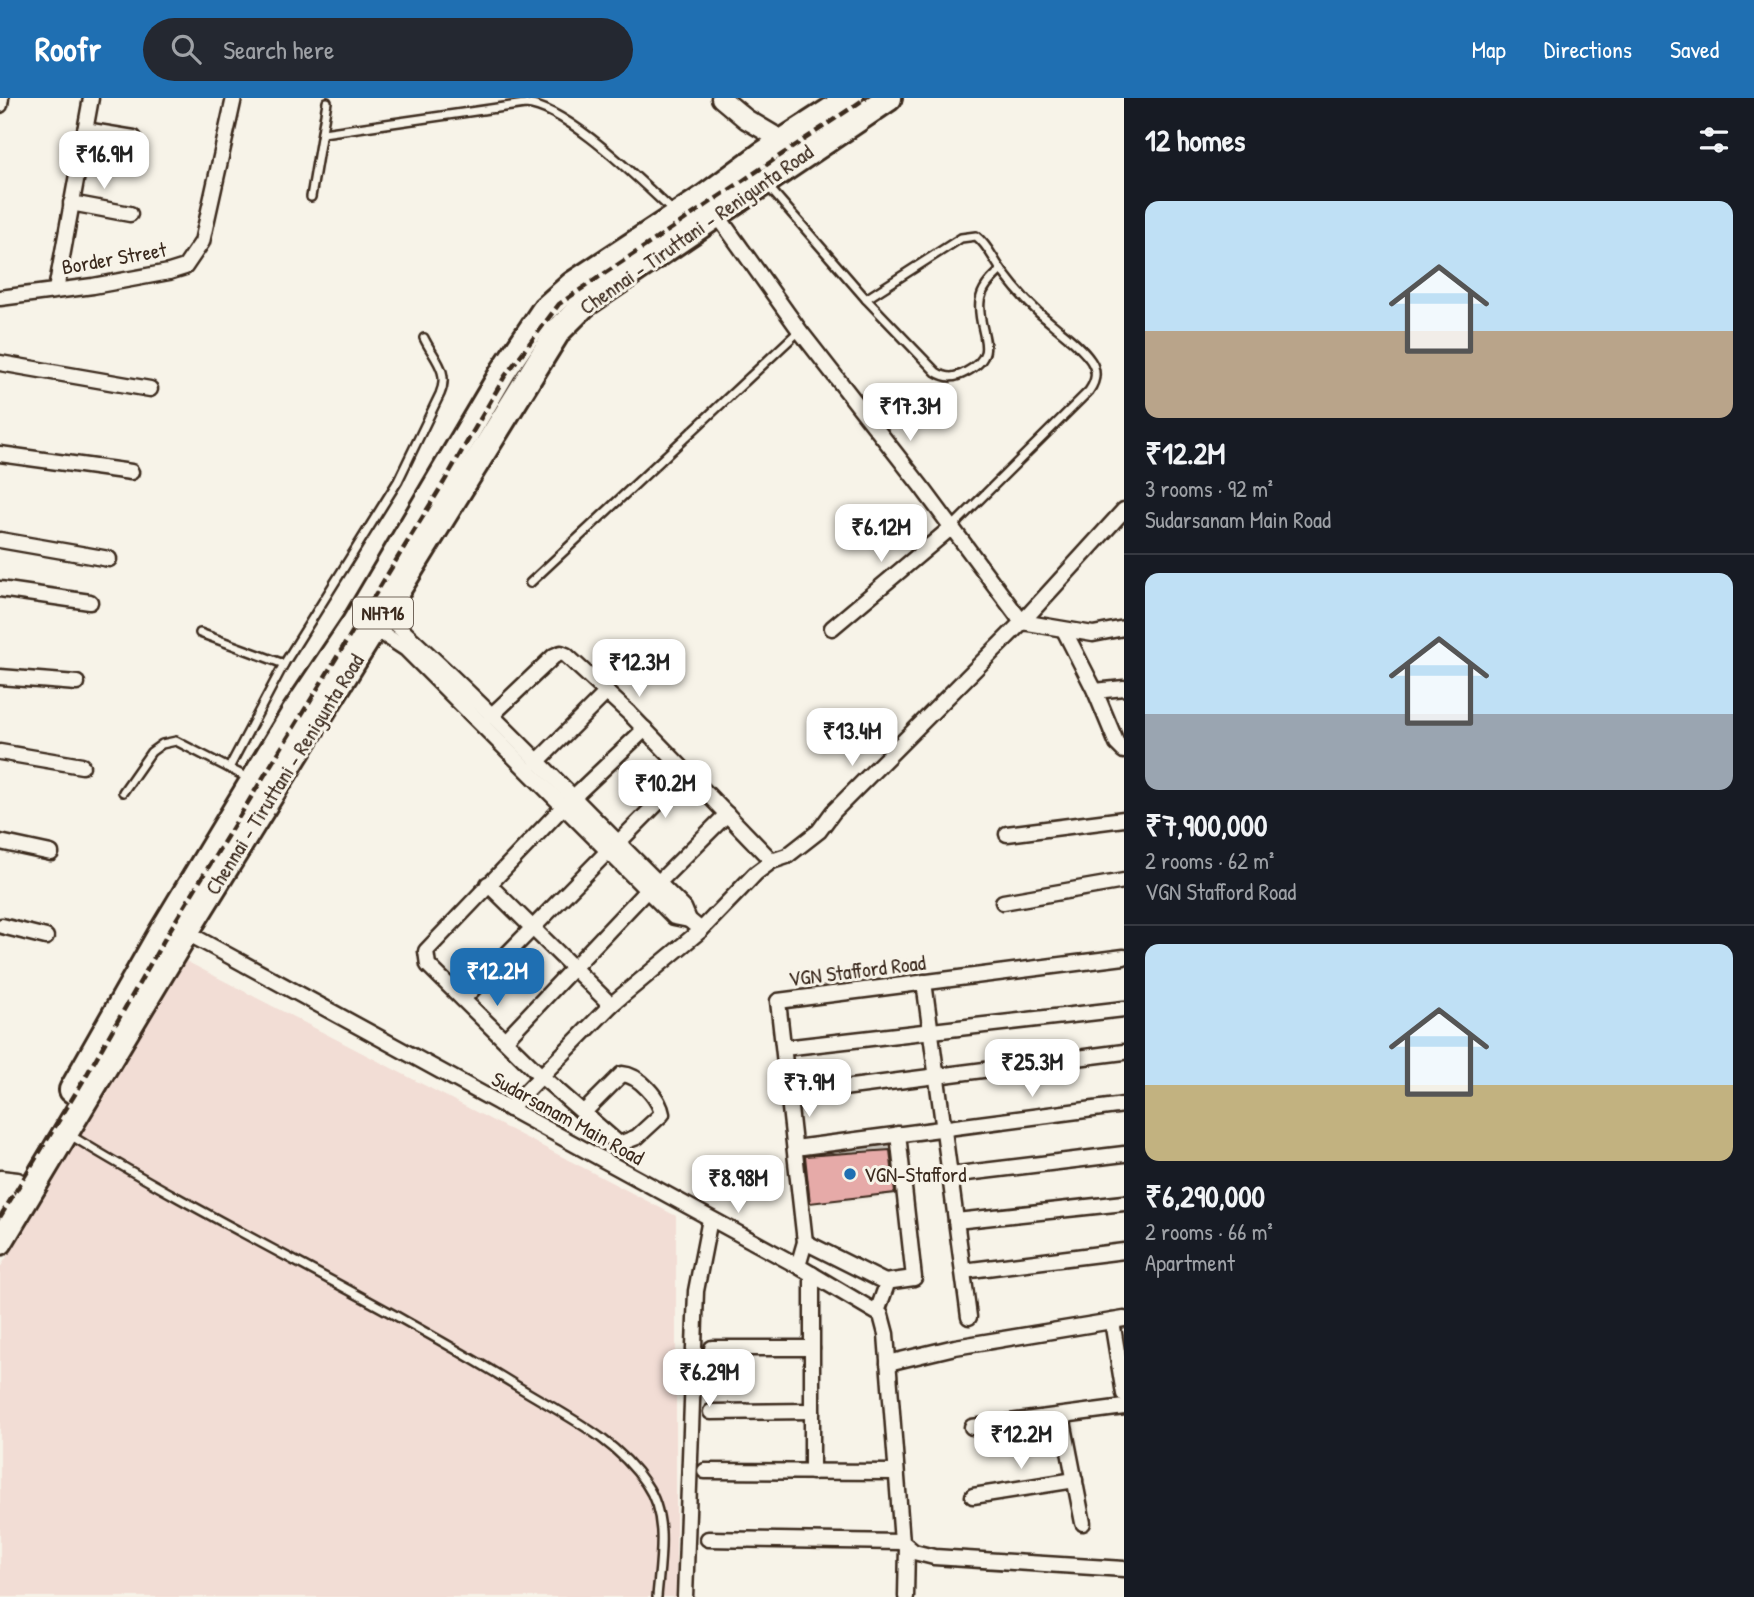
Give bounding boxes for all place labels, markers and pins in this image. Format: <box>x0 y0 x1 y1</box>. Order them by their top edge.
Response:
pin: ₹16.9M <box>47 132 161 191</box>
pin: ₹17.3M <box>853 384 967 443</box>
pin: ₹6.12M <box>824 504 938 564</box>
pin: ₹12.3M <box>582 640 696 699</box>
pin: ₹13.4M <box>795 708 909 768</box>
pin: ₹10.2M <box>608 760 722 820</box>
pin: ₹12.2M <box>440 948 554 1008</box>
pin: ₹25.3M <box>975 1040 1089 1099</box>
pin: ₹7.9M <box>760 1060 858 1119</box>
pin: ₹8.98M <box>681 1156 795 1215</box>
place label: VGN-Stafford <box>864 1160 966 1189</box>
marker: VGN-Stafford <box>842 1166 858 1182</box>
pin: ₹6.29M <box>652 1350 766 1409</box>
pin: ₹12.2M <box>964 1412 1078 1471</box>

